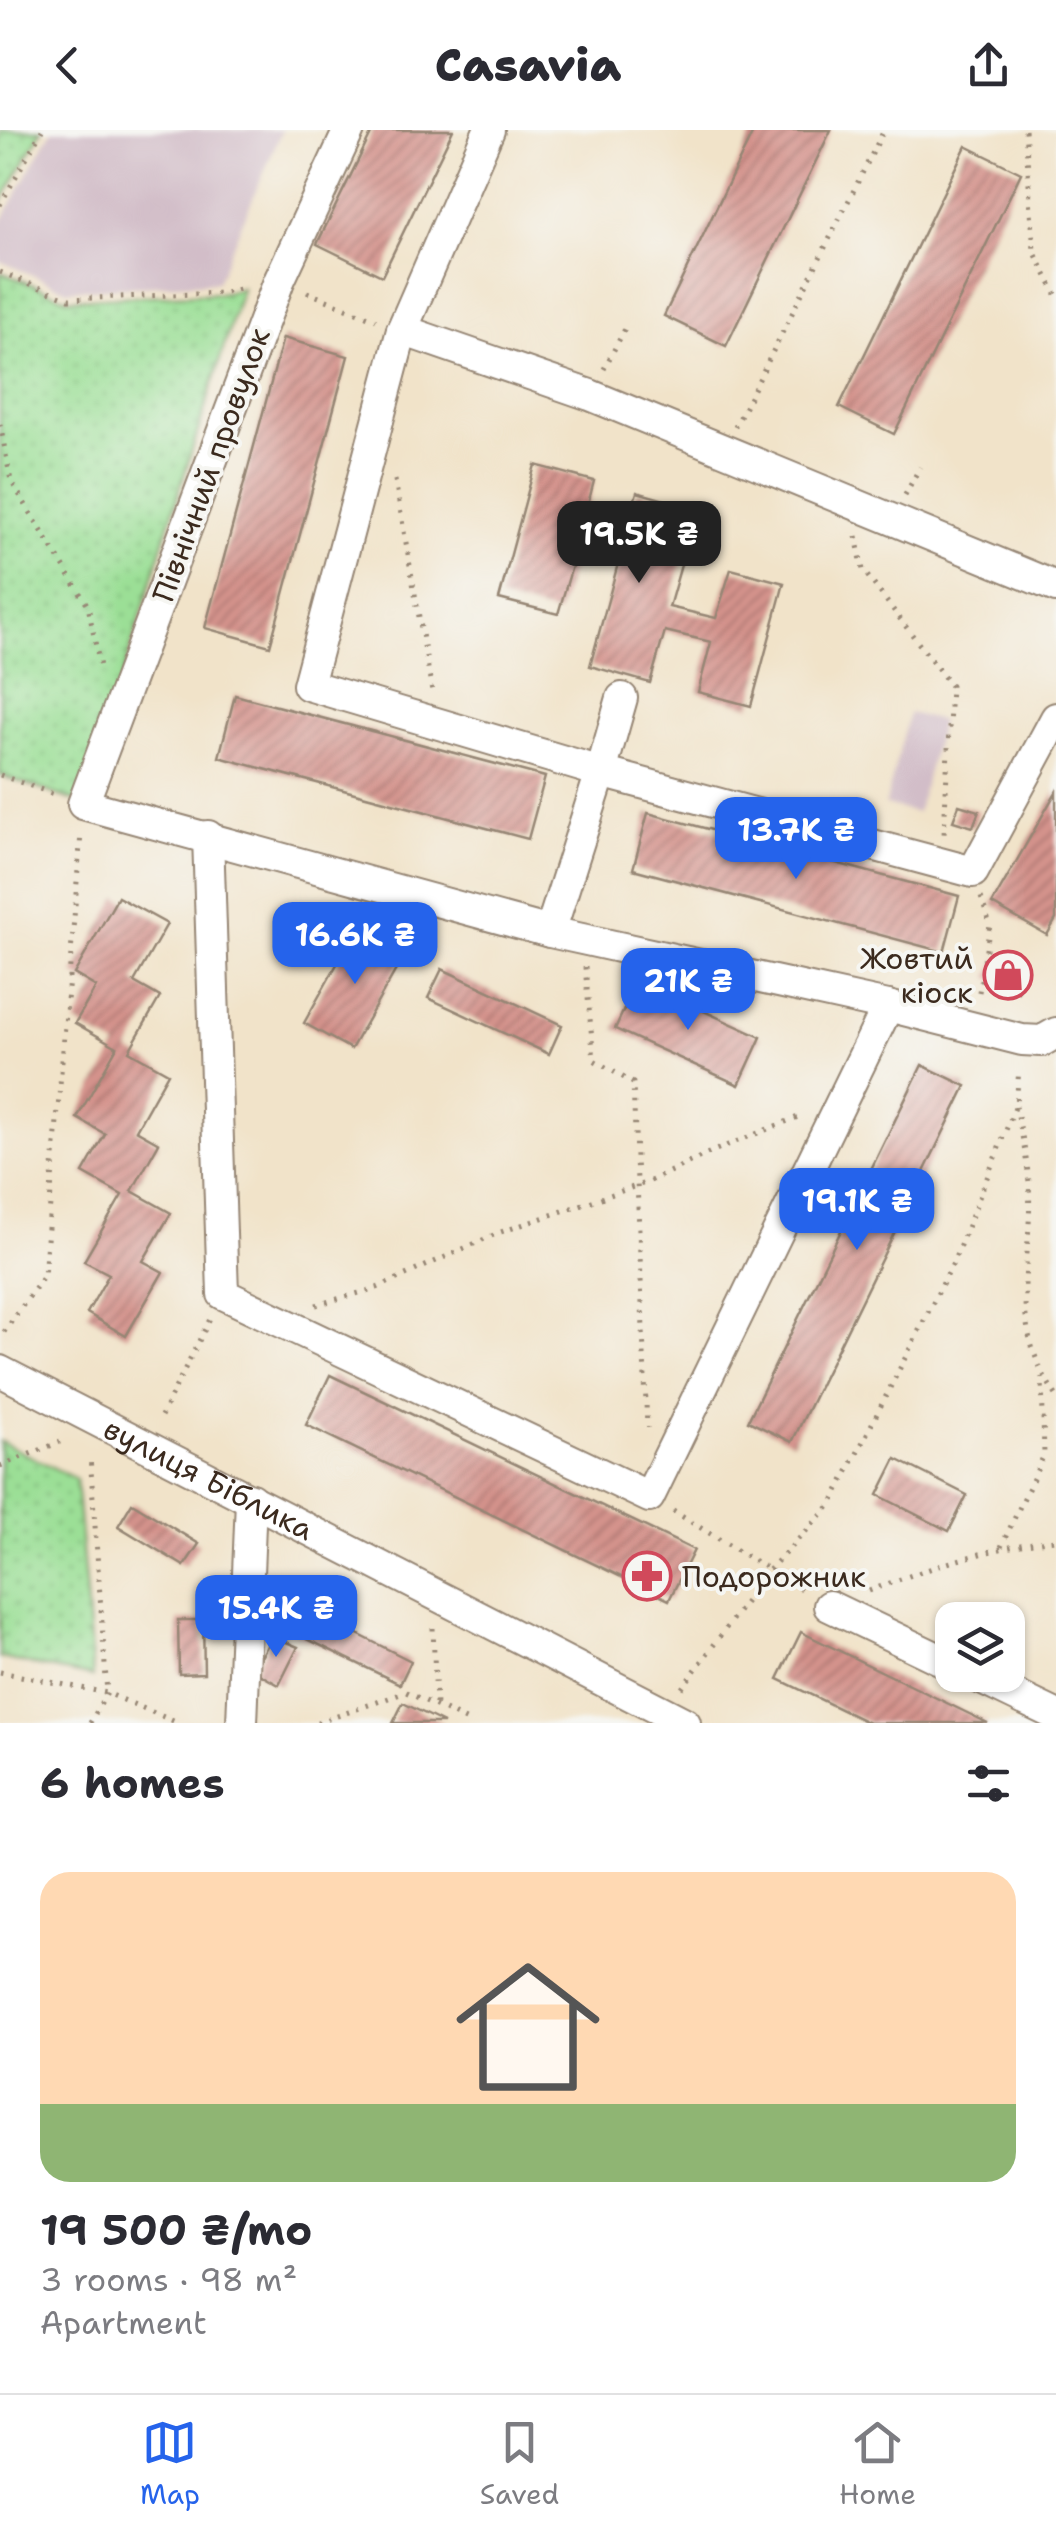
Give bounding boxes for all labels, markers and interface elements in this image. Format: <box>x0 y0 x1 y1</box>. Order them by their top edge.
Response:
text: Casavia <box>435 35 621 95</box>
icon: back <box>40 38 95 93</box>
icon: share <box>961 38 1016 93</box>
street label: Північний провулок <box>142 322 280 608</box>
pin: 19.5K ₴ <box>547 501 731 586</box>
text: 19.5K ₴ <box>579 512 699 555</box>
pin: 13.7K ₴ <box>704 797 888 882</box>
text: 13.7K ₴ <box>737 808 855 851</box>
pin: 16.6K ₴ <box>263 902 447 987</box>
text: 16.6K ₴ <box>294 913 416 956</box>
place label: Жовтий кіоск <box>860 938 973 1013</box>
pin: 21K ₴ <box>618 948 758 1033</box>
shop icon: Жовтий кіоск <box>982 949 1034 1001</box>
text: 21K ₴ <box>643 959 733 1002</box>
pin: 19.1K ₴ <box>765 1168 949 1253</box>
text: 19.1K ₴ <box>801 1179 913 1222</box>
street label: вулиця Біблика <box>97 1407 321 1550</box>
pharmacy icon: Подорожник <box>621 1550 673 1602</box>
place label: Подорожник <box>682 1556 866 1597</box>
pin: 15.4K ₴ <box>184 1575 368 1660</box>
text: 15.4K ₴ <box>217 1586 335 1629</box>
map controls <box>935 1602 1025 1692</box>
button: layers <box>935 1602 1025 1692</box>
text: 6 homes <box>40 1755 225 1811</box>
icon: filters <box>961 1756 1016 1811</box>
icon: home <box>438 1937 618 2117</box>
text: 19 500 ₴/mo <box>40 2202 312 2258</box>
text: 3 rooms · 98 m² <box>40 2258 297 2301</box>
text: Apartment <box>40 2301 207 2344</box>
tab: Map <box>140 2415 200 2513</box>
tab: Saved <box>480 2415 559 2513</box>
tab: Home <box>839 2415 916 2513</box>

